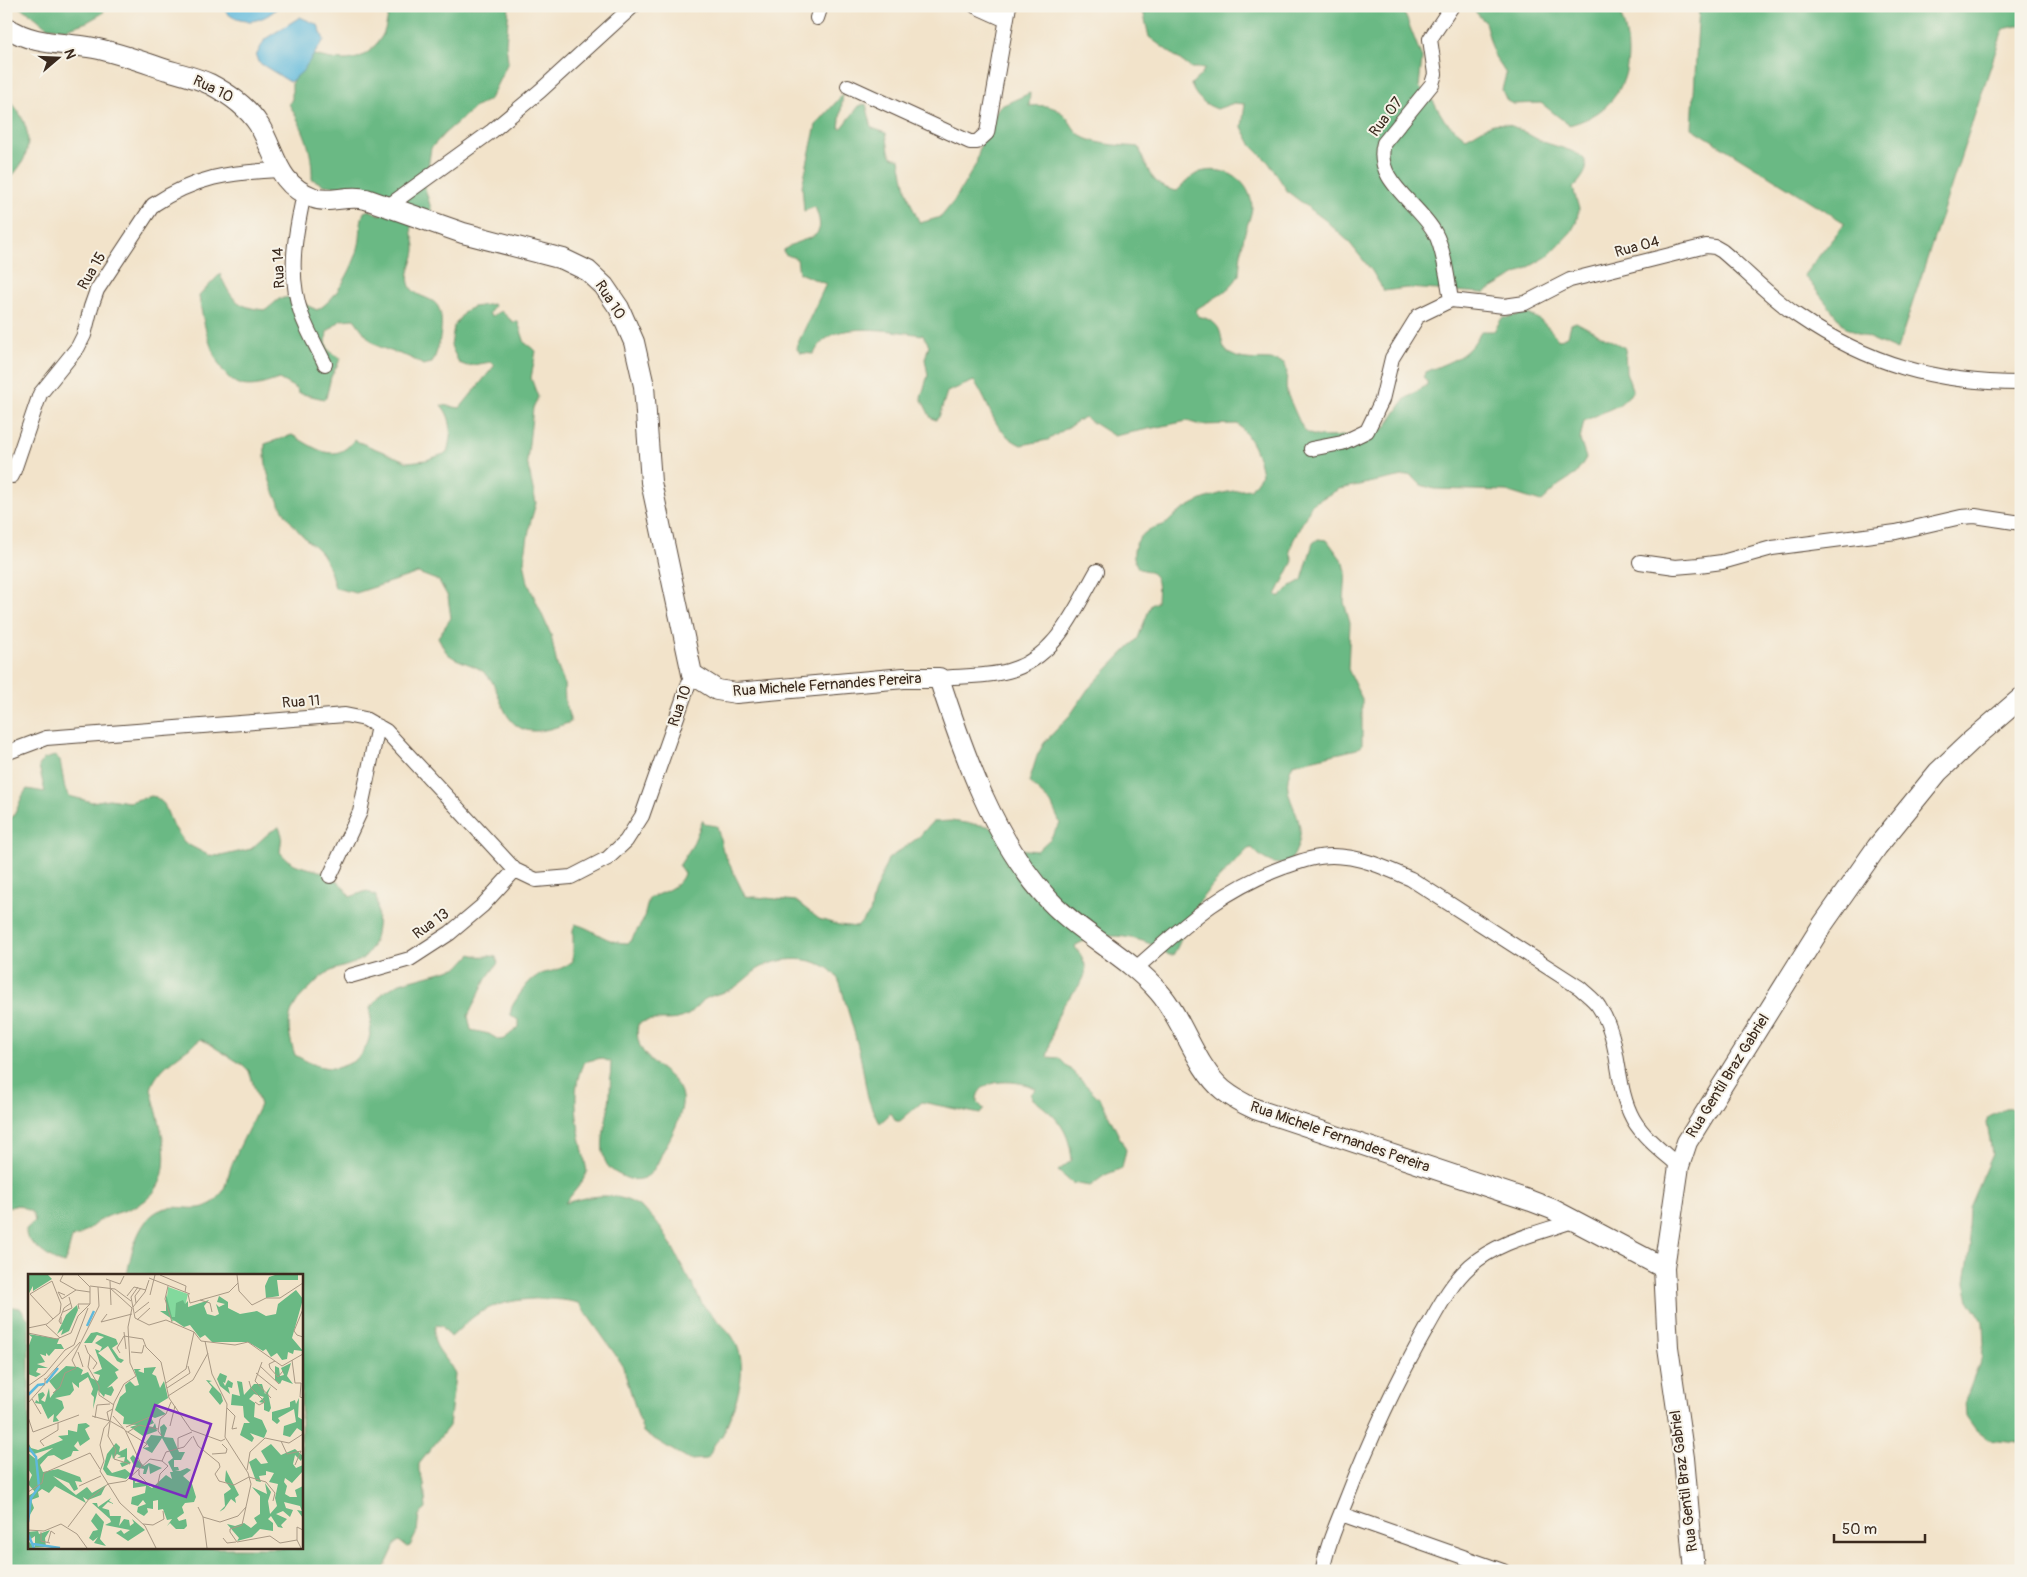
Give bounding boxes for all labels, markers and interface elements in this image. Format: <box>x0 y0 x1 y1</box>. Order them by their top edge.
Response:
north arrow <box>32 32 82 82</box>
text: N <box>60 47 79 61</box>
street label: Rua 10 <box>190 71 236 107</box>
street label: Rua 07 <box>1365 93 1407 141</box>
street label: Rua 04 <box>1613 232 1662 262</box>
street label: Rua 14 <box>268 247 290 289</box>
street label: Rua 15 <box>74 249 110 293</box>
street label: Rua 10 <box>590 277 630 323</box>
street label: Rua Michele Fernandes Pereira <box>732 669 922 701</box>
street label: Rua 10 <box>664 683 696 729</box>
street label: Rua 11 <box>281 691 321 713</box>
street label: Rua 13 <box>409 904 453 944</box>
street label: Rua Gentil Braz Gabriel <box>1682 1011 1774 1141</box>
street label: Rua Michele Fernandes Pereira <box>1248 1097 1432 1177</box>
inset map <box>28 1274 302 1550</box>
street label: Rua Gentil Braz Gabriel <box>1666 1409 1702 1553</box>
scale bar <box>1834 1512 1926 1544</box>
text: 50 m <box>1842 1520 1877 1539</box>

